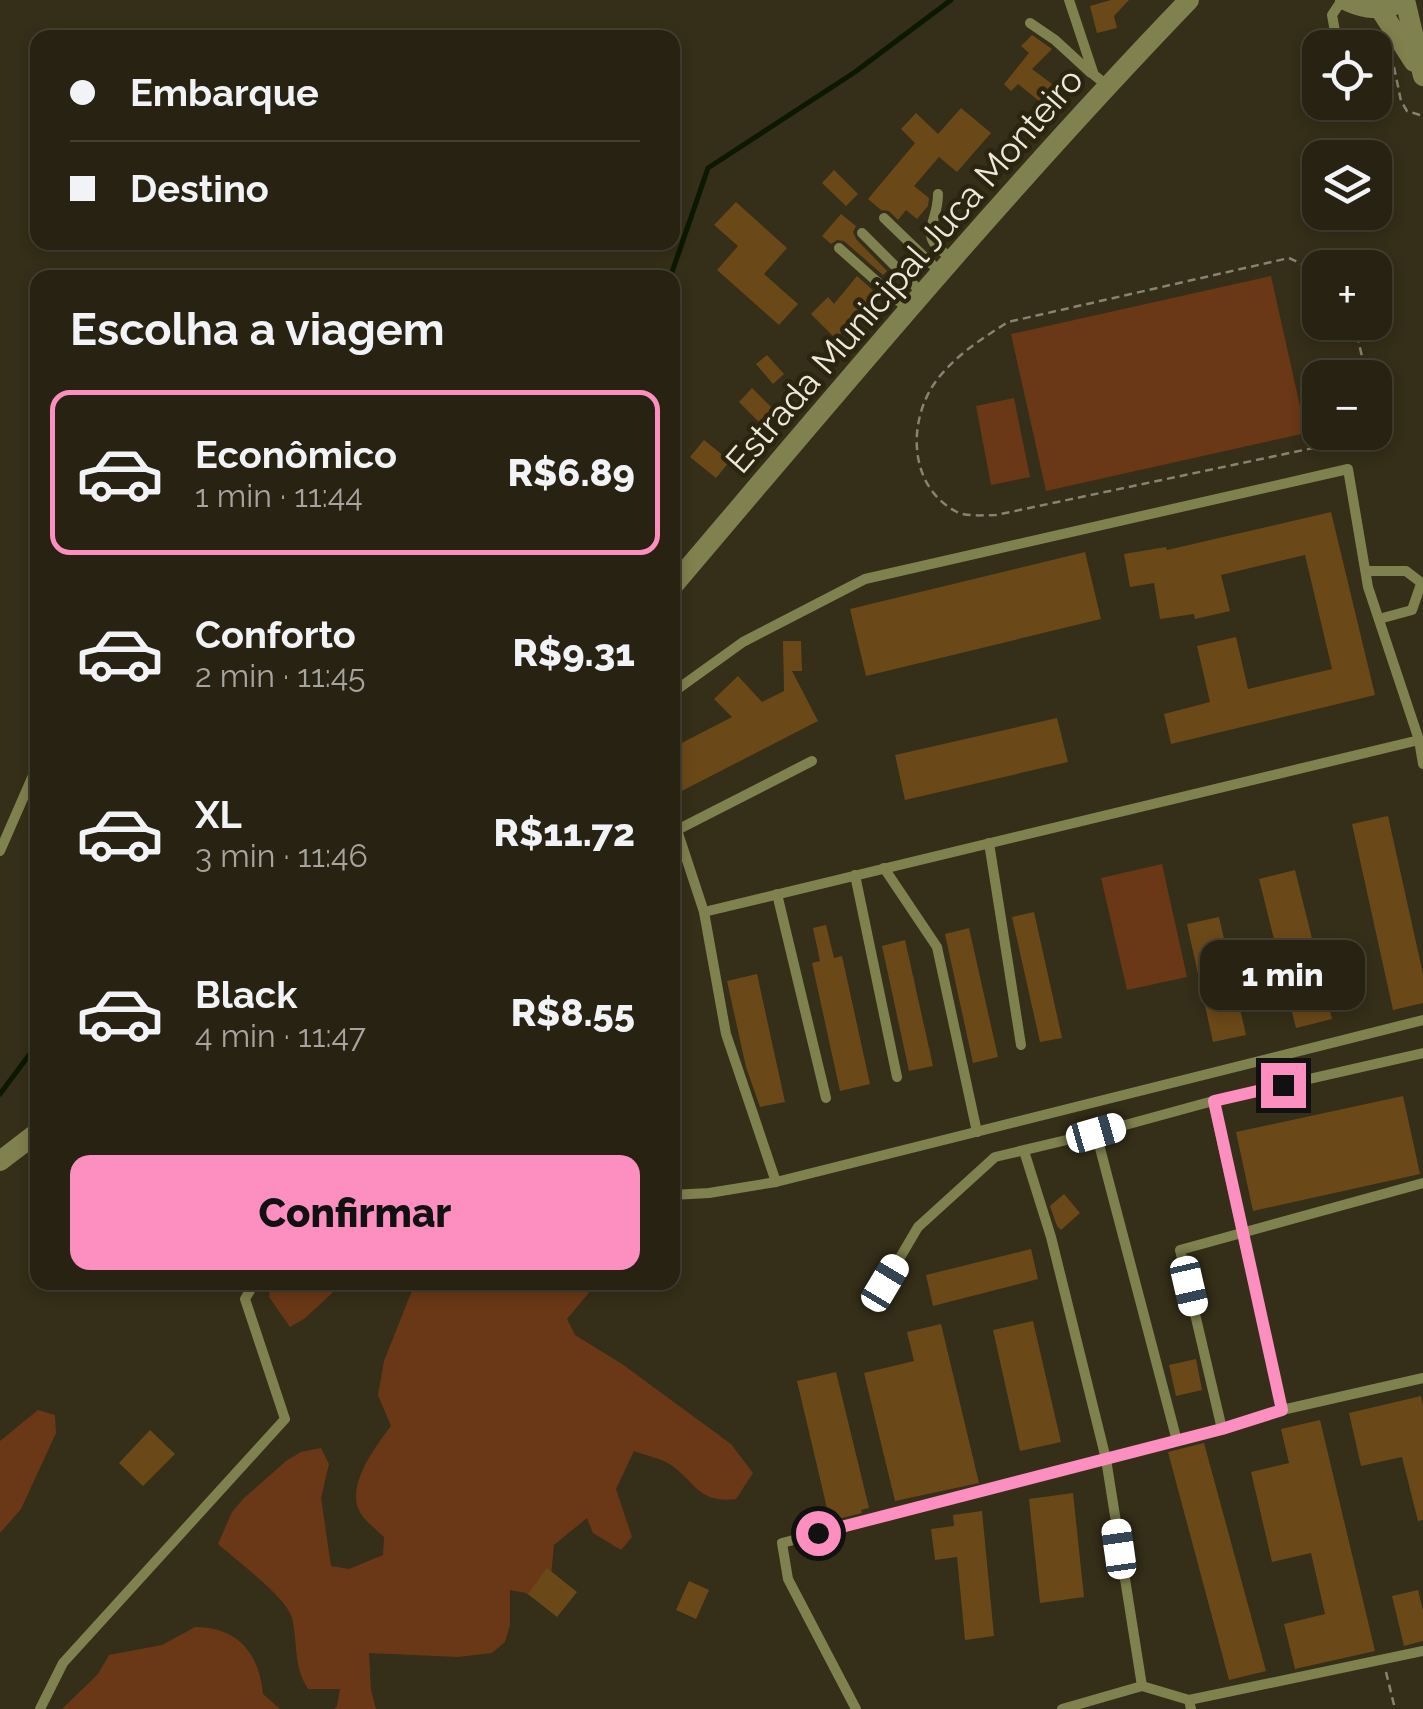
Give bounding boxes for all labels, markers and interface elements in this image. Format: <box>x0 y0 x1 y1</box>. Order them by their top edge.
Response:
map controls <box>1302 30 1392 450</box>
button: locate <box>1302 30 1392 120</box>
street label: Estrada Municipal Juca Monteiro <box>717 59 1091 481</box>
text: Embarque <box>130 70 319 115</box>
button: layers <box>1302 140 1392 230</box>
text: Destino <box>130 166 269 211</box>
button: + <box>1302 250 1392 340</box>
text: Escolha a viagem <box>70 303 445 356</box>
button: − <box>1302 360 1392 450</box>
icon: car <box>75 428 165 518</box>
text: Econômico <box>195 432 397 477</box>
text: R$6.89 <box>508 450 635 495</box>
text: 1 min · 11:44 <box>195 477 363 514</box>
icon: car <box>75 608 165 698</box>
text: Conforto <box>195 612 356 657</box>
text: R$9.31 <box>512 630 635 675</box>
text: 2 min · 11:45 <box>195 657 366 694</box>
icon: car <box>75 788 165 878</box>
text: XL <box>195 792 242 837</box>
text: R$11.72 <box>493 810 635 855</box>
text: 3 min · 11:46 <box>195 837 368 874</box>
callout: 1 min <box>1200 940 1366 1010</box>
text: 1 min <box>1241 956 1324 993</box>
icon: car <box>75 968 165 1058</box>
text: Black <box>195 972 297 1017</box>
text: R$8.55 <box>511 990 635 1035</box>
text: 4 min · 11:47 <box>195 1017 366 1054</box>
route end <box>1261 1063 1306 1108</box>
car <box>1063 1110 1129 1156</box>
button: Confirmar <box>70 1155 640 1270</box>
car <box>857 1250 913 1316</box>
car <box>1168 1253 1210 1319</box>
route start <box>796 1511 841 1556</box>
car <box>1100 1517 1138 1581</box>

